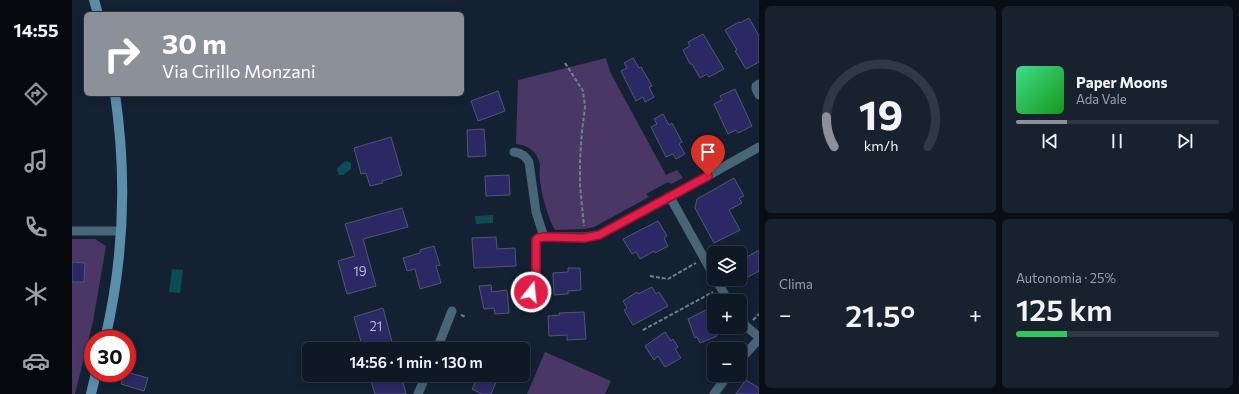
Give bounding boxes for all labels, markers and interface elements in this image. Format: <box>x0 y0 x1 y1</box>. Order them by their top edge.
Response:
text: 14:55 <box>14 19 58 41</box>
text: 30 m <box>162 26 227 60</box>
icon: right <box>96 28 148 80</box>
text: Via Cirillo Monzani <box>162 60 316 82</box>
text: Paper Moons <box>1076 73 1167 91</box>
icon: directions <box>22 80 50 108</box>
text: 19 <box>858 88 903 139</box>
text: Ada Vale <box>1076 91 1127 107</box>
icon: previous <box>1039 130 1061 152</box>
icon: pause <box>1106 130 1128 152</box>
icon: next <box>1174 130 1196 152</box>
pin <box>691 135 725 176</box>
text: km/h <box>863 136 898 154</box>
icon: arrive <box>697 141 719 163</box>
icon: music <box>22 147 50 175</box>
icon: phone <box>22 213 50 241</box>
map controls <box>707 246 747 382</box>
button: layers <box>707 246 747 286</box>
house number: 19 <box>353 263 367 279</box>
text: Autonomia · 25% <box>1016 270 1116 286</box>
position arrow <box>510 271 552 313</box>
text: Clima <box>779 276 813 292</box>
icon: climate <box>22 280 50 308</box>
text: 125 km <box>1016 290 1112 327</box>
button: + <box>707 294 747 334</box>
text: 21.5° <box>845 296 915 333</box>
text: − <box>779 301 792 328</box>
text: + <box>969 301 982 328</box>
house number: 21 <box>370 318 382 334</box>
speed limit sign: 30 <box>84 330 136 382</box>
button: − <box>707 342 747 382</box>
icon: car <box>22 347 50 375</box>
text: 14:56 · 1 min · 130 m <box>349 353 483 371</box>

